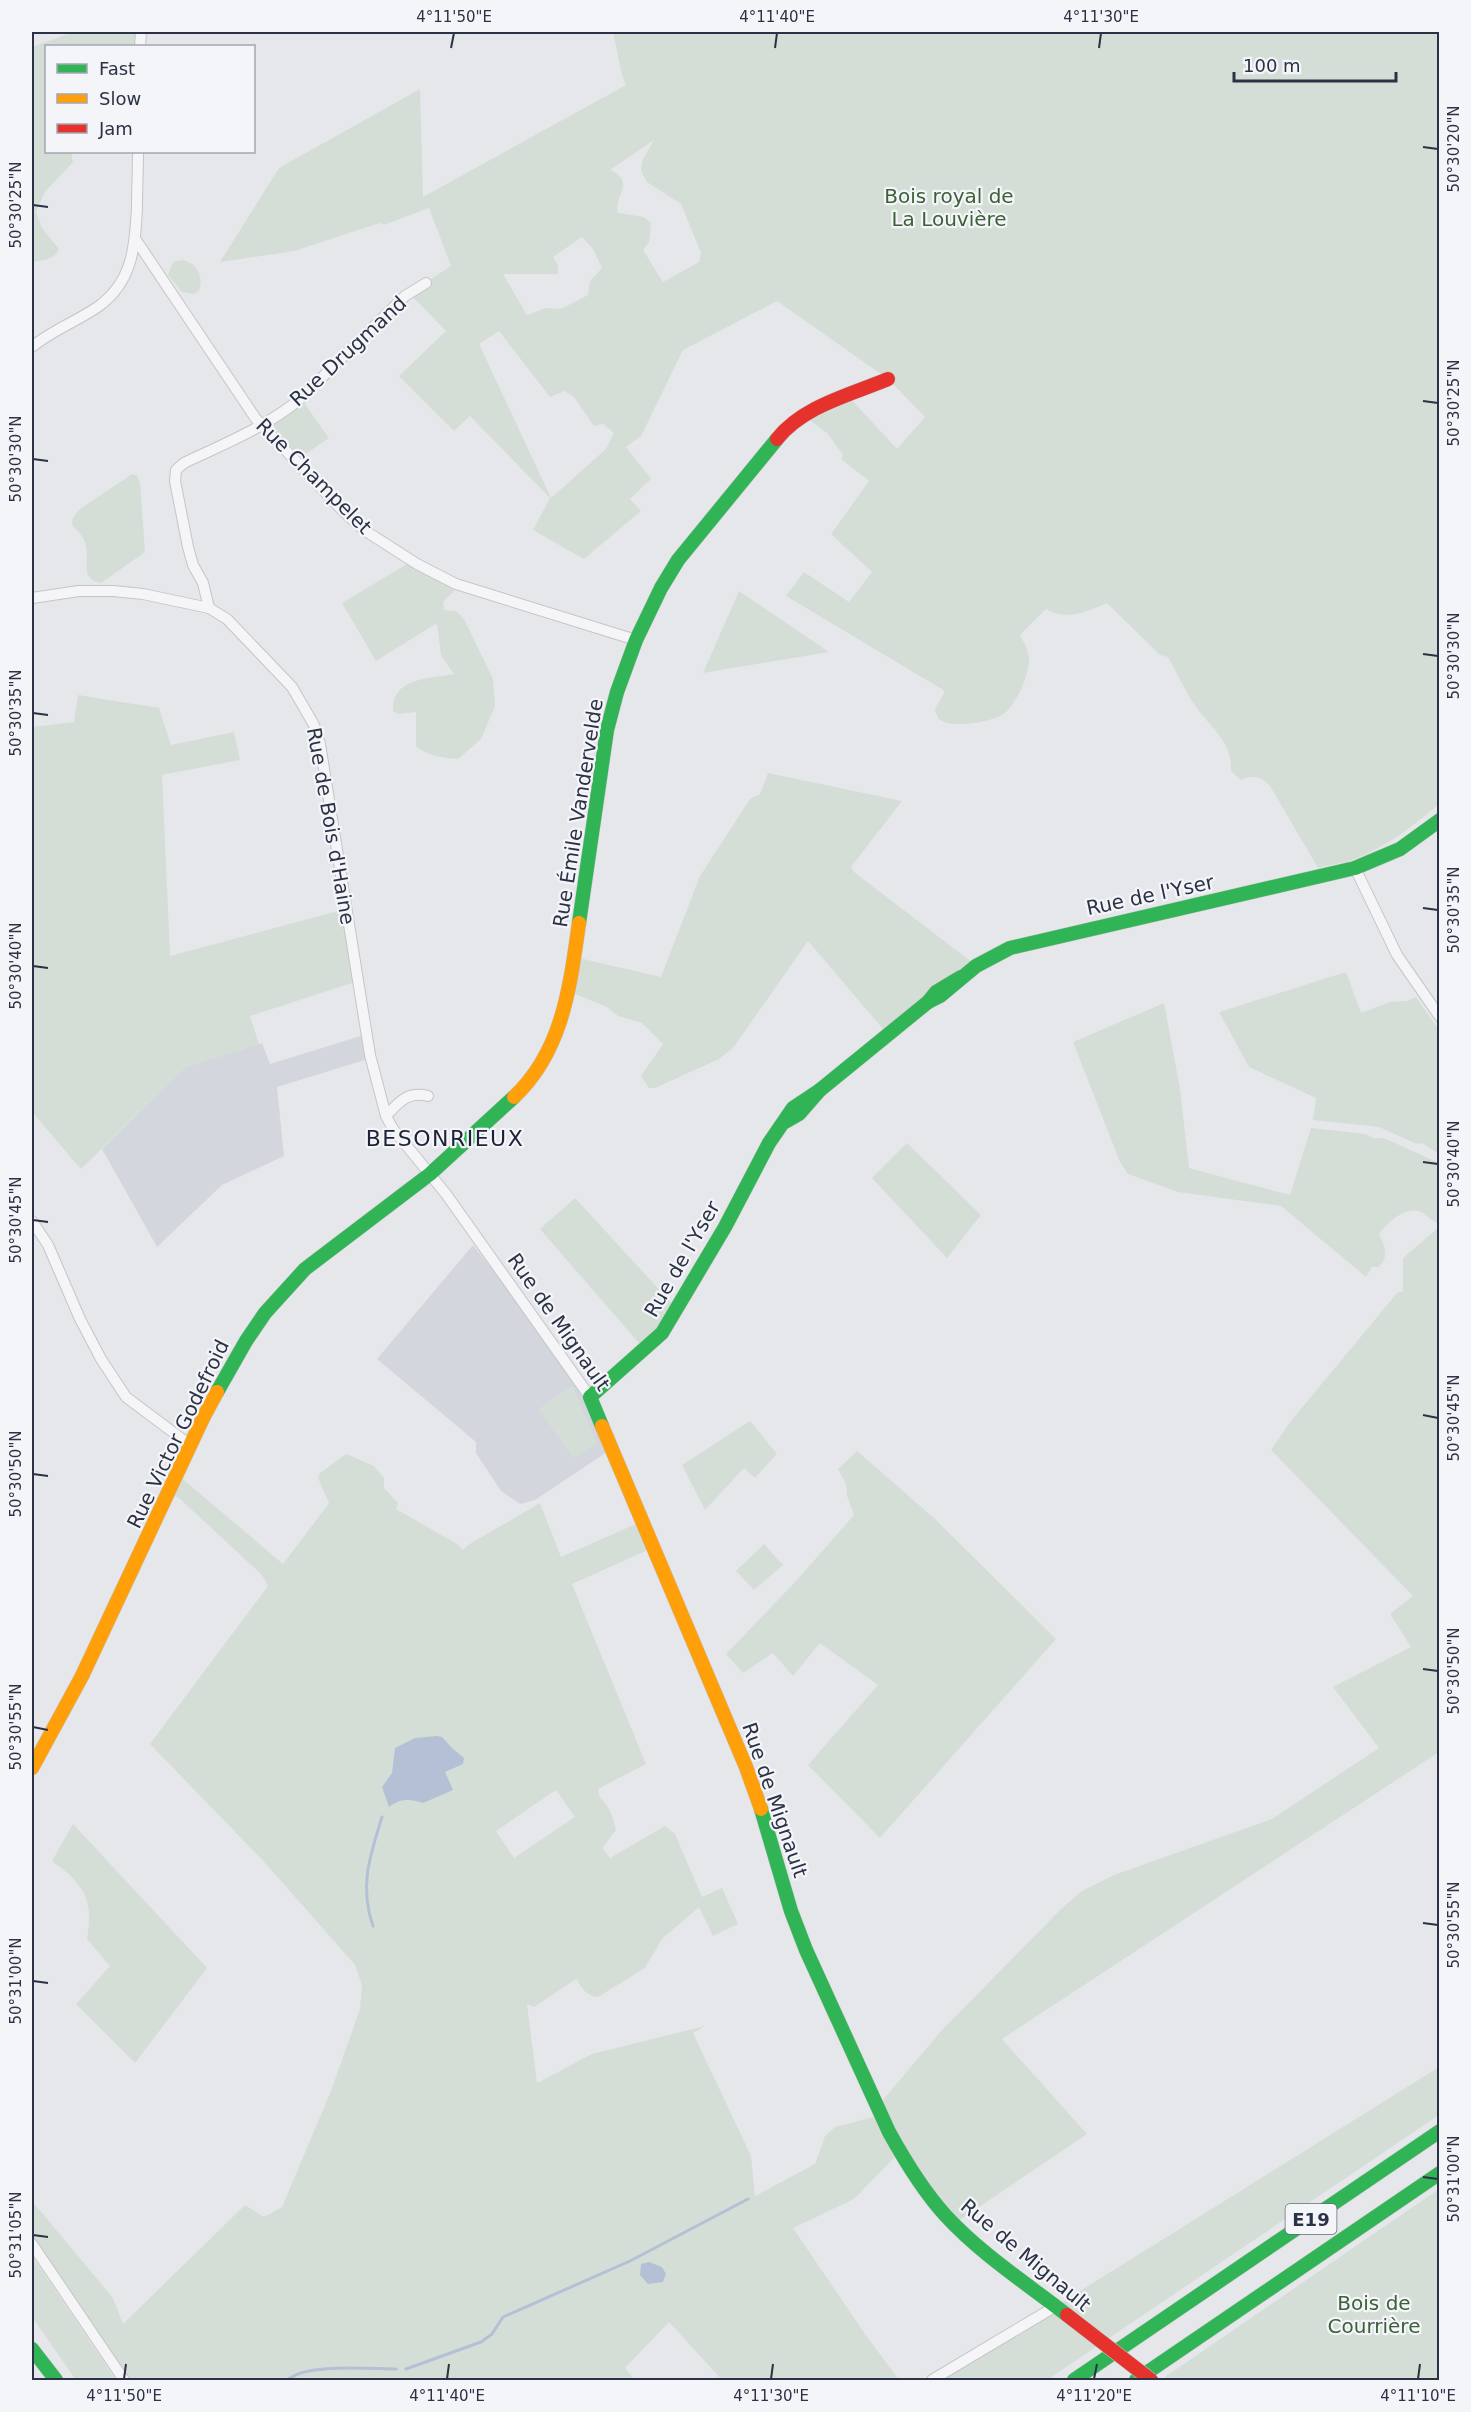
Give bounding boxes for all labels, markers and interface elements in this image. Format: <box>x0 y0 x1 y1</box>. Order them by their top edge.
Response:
text: 4°11'50"E <box>416 8 492 26</box>
text: 4°11'40"E <box>739 8 815 26</box>
text: 4°11'30"E <box>1063 8 1139 26</box>
legend <box>45 45 255 153</box>
scale bar <box>1234 45 1396 83</box>
text: 100 m <box>1243 55 1301 76</box>
text: Fast <box>99 58 135 79</box>
text: Slow <box>99 88 141 109</box>
text: 50°30'20"N <box>1445 105 1463 193</box>
text: Jam <box>98 118 133 139</box>
text: 50°30'25"N <box>7 161 25 249</box>
park label: Bois royal de La Louvière <box>884 184 1014 231</box>
street label: Rue Drugmand <box>285 291 411 411</box>
text: 50°30'25"N <box>1445 359 1463 447</box>
street label: Rue Champelet <box>251 413 377 539</box>
text: 50°30'30"N <box>7 415 25 503</box>
text: 50°30'30"N <box>1445 612 1463 700</box>
text: 50°30'35"N <box>7 669 25 757</box>
street label: Rue Émile Vandervelde <box>548 697 608 929</box>
street label: Rue de Bois d'Haine <box>302 725 360 927</box>
text: 50°30'35"N <box>1445 866 1463 954</box>
street label: Rue de l'Yser <box>1084 870 1217 920</box>
text: 50°30'40"N <box>7 922 25 1010</box>
text: 50°30'40"N <box>1445 1120 1463 1208</box>
district label: BESONRIEUX <box>366 1126 524 1151</box>
text: 50°30'45"N <box>7 1176 25 1264</box>
street label: Rue de l'Yser <box>639 1196 725 1321</box>
street label: Rue de Mignault <box>503 1249 615 1395</box>
street label: Rue Victor Godefroid <box>122 1336 234 1532</box>
text: 50°30'45"N <box>1445 1374 1463 1462</box>
text: 50°30'50"N <box>7 1430 25 1518</box>
text: 50°30'50"N <box>1445 1627 1463 1715</box>
text: 50°30'55"N <box>7 1683 25 1771</box>
street label: Rue de Mignault <box>737 1719 813 1881</box>
text: 50°30'55"N <box>1445 1881 1463 1969</box>
text: 50°31'00"N <box>7 1937 25 2025</box>
text: 50°31'00"N <box>1445 2135 1463 2223</box>
text: 50°31'05"N <box>7 2191 25 2279</box>
street label: Rue de Mignault <box>956 2194 1096 2316</box>
road number: E19 <box>1286 2204 1336 2234</box>
park label: Bois de Courrière <box>1328 2291 1420 2338</box>
text: 4°11'50"E <box>86 2387 162 2405</box>
text: 4°11'40"E <box>409 2387 485 2405</box>
text: 4°11'30"E <box>733 2387 809 2405</box>
text: 4°11'20"E <box>1056 2387 1132 2405</box>
text: 4°11'10"E <box>1380 2387 1456 2405</box>

